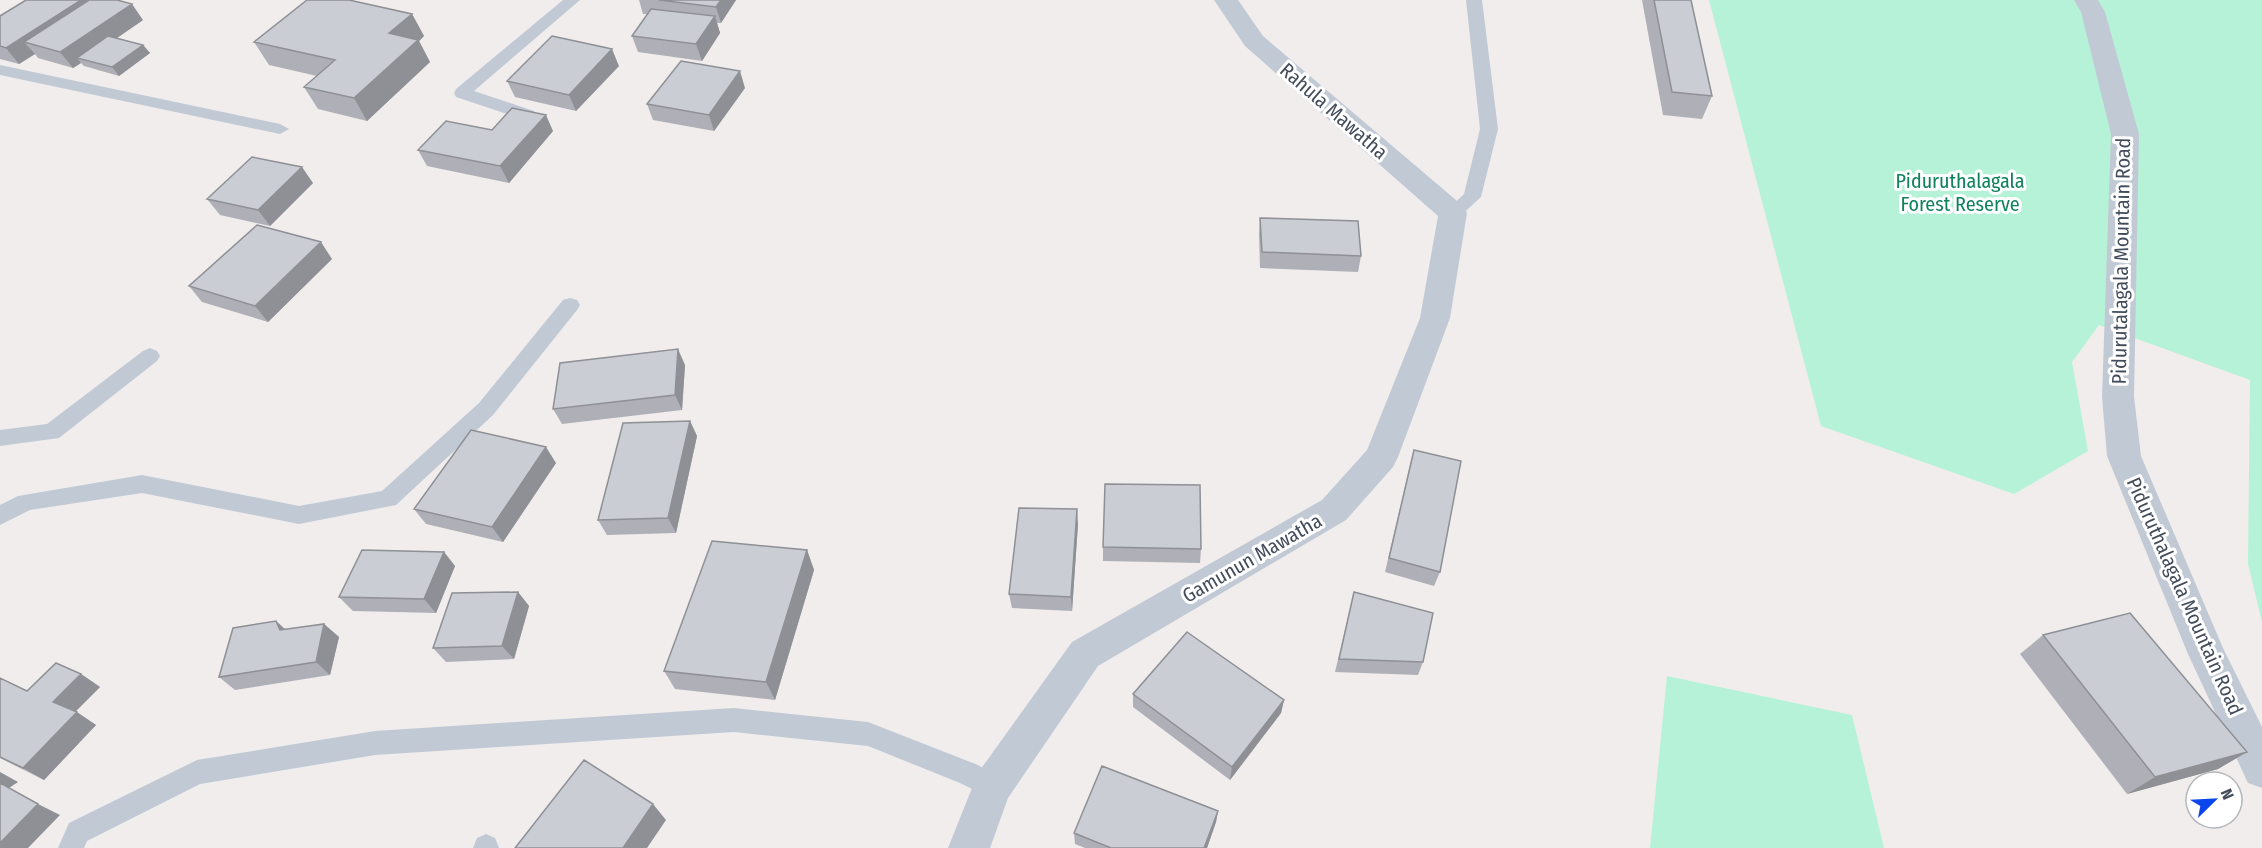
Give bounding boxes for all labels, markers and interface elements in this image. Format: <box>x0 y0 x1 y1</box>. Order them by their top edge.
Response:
street label: Rahula Mawatha <box>1275 58 1393 164</box>
street label: Pidurutalagala Mountain Road <box>2107 137 2135 385</box>
park label: Piduruthalagala Forest Reserve <box>1895 169 2025 216</box>
street label: Piduruthalagala Mountain Road <box>2122 473 2248 719</box>
street label: Gamunun Mawatha <box>1178 508 1326 608</box>
north arrow <box>2184 770 2244 830</box>
text: N <box>2217 786 2238 802</box>

